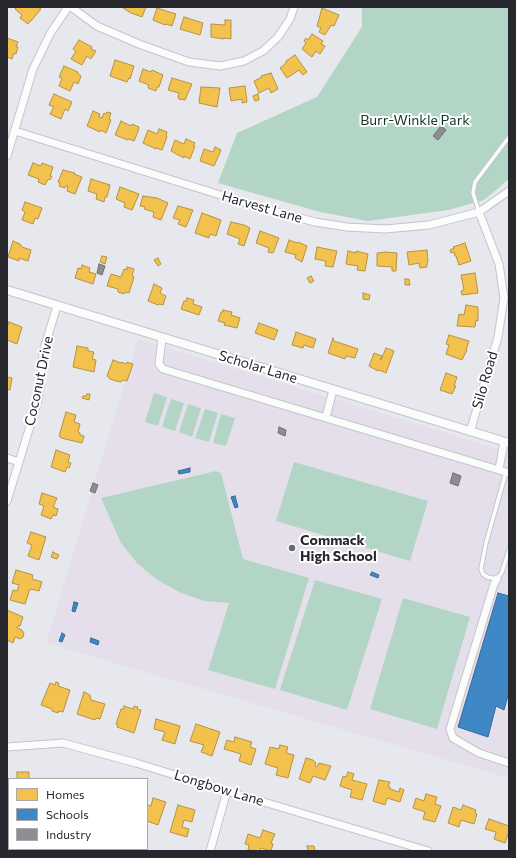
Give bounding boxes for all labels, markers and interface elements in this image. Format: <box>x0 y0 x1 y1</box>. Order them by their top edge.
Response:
park label: Burr-Winkle Park <box>360 112 470 128</box>
street label: Harvest Lane <box>220 187 304 227</box>
street label: Coconut Drive <box>21 335 57 427</box>
street label: Scholar Lane <box>217 347 299 387</box>
street label: Silo Road <box>469 349 501 411</box>
place label: Commack High School <box>300 532 377 564</box>
marker: Commack High School <box>287 543 297 553</box>
street label: Longbow Lane <box>172 766 266 810</box>
legend <box>8 778 148 850</box>
text: Homes <box>46 787 84 801</box>
text: Schools <box>46 807 89 821</box>
text: Industry <box>46 827 91 841</box>

